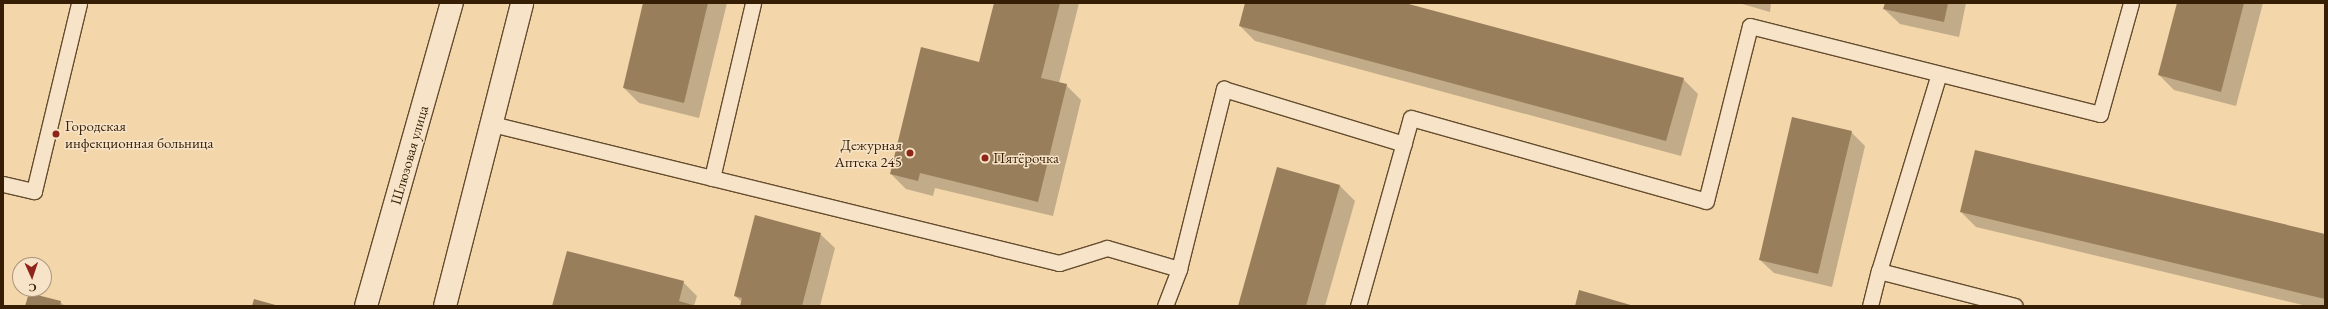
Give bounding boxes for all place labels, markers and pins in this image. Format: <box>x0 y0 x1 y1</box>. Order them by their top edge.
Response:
place label: Городская инфекционная больница <box>65 116 214 151</box>
marker: Городская инфекционная больница <box>50 128 62 140</box>
place label: Дежурная Аптека 245 <box>835 135 902 170</box>
marker: Дежурная Аптека 245 <box>905 148 915 158</box>
place label: Пятёрочка <box>993 149 1059 167</box>
marker: Пятёрочка <box>980 153 990 163</box>

